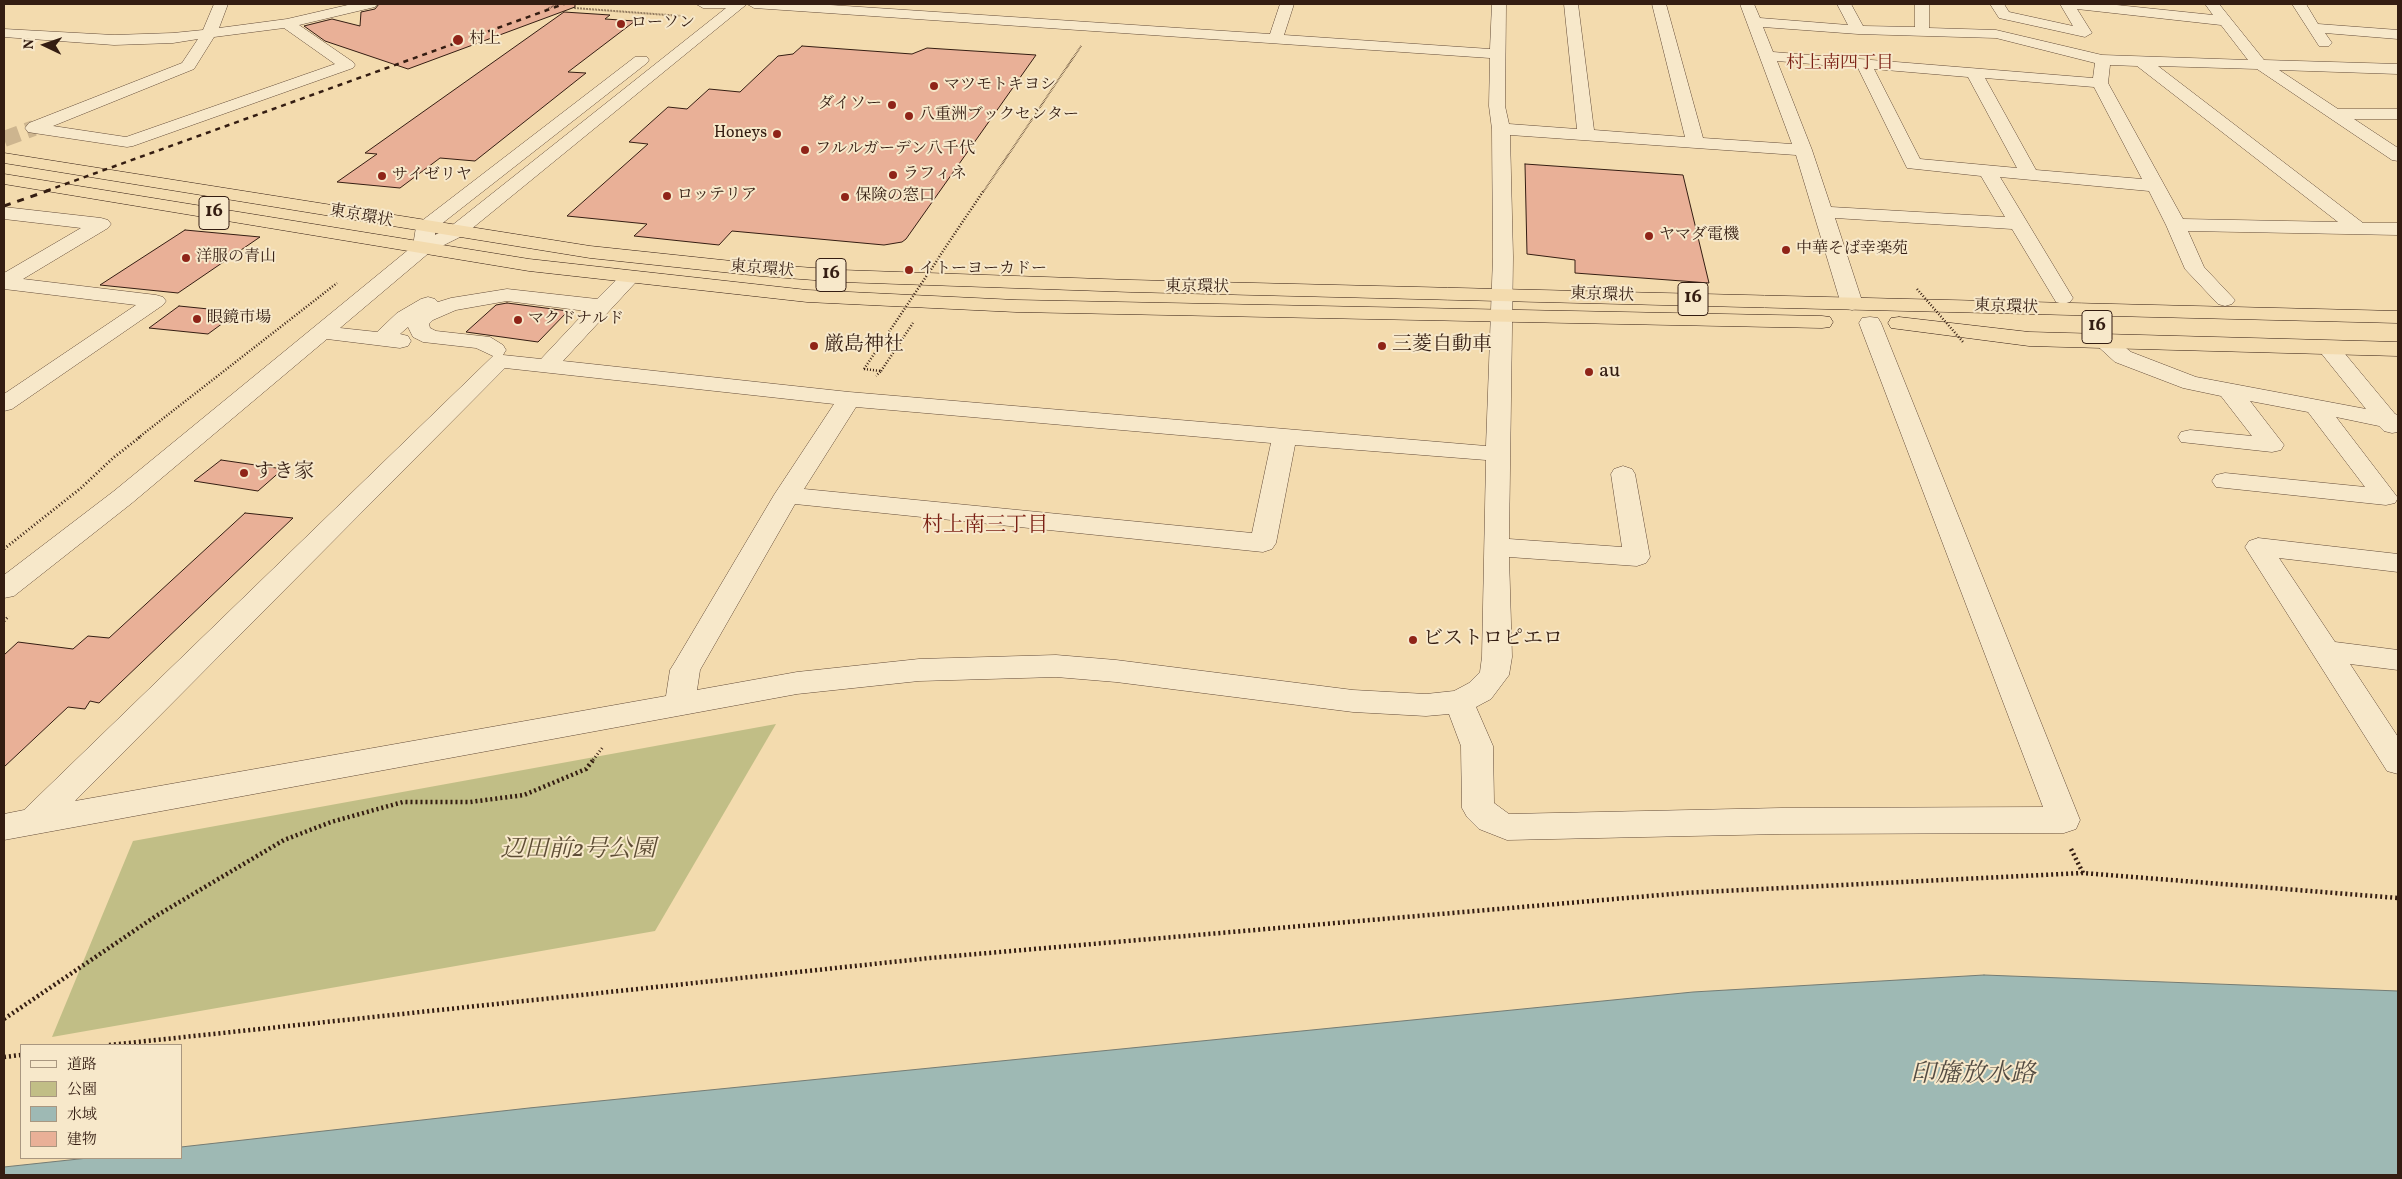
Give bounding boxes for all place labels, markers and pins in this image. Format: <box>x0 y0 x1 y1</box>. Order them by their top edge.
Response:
place label: ローソン <box>631 14 695 34</box>
marker: ローソン <box>615 18 627 30</box>
place label: 村上 <box>469 30 501 50</box>
marker: 村上 <box>451 33 465 47</box>
place label: マツモトキヨシ <box>944 76 1056 96</box>
marker: マツモトキヨシ <box>928 80 940 92</box>
place label: ダイソー <box>818 95 882 115</box>
marker: ダイソー <box>886 99 898 111</box>
place label: 八重洲ブックセンター <box>919 106 1079 126</box>
marker: 八重洲ブックセンター <box>903 110 915 122</box>
place label: Honeys <box>714 124 767 144</box>
marker: Honeys <box>771 128 783 140</box>
place label: フルルガーデン八千代 <box>815 140 975 160</box>
marker: フルルガーデン八千代 <box>799 144 811 156</box>
place label: ラフィネ <box>903 165 967 185</box>
place label: サイゼリヤ <box>392 166 472 186</box>
marker: ラフィネ <box>887 169 899 181</box>
marker: サイゼリヤ <box>376 170 388 182</box>
place label: ロッテリア <box>677 186 757 206</box>
place label: 保険の窓口 <box>855 187 935 207</box>
marker: ロッテリア <box>661 190 673 202</box>
marker: 保険の窓口 <box>839 191 851 203</box>
place label: ヤマダ電機 <box>1659 226 1739 246</box>
marker: ヤマダ電機 <box>1643 230 1655 242</box>
place label: 中華そば幸楽苑 <box>1796 240 1908 260</box>
marker: 中華そば幸楽苑 <box>1780 244 1792 256</box>
place label: 洋服の青山 <box>196 248 276 268</box>
marker: 洋服の青山 <box>180 252 192 264</box>
place label: イトーヨーカドー <box>919 260 1047 280</box>
marker: イトーヨーカドー <box>903 264 915 276</box>
place label: 眼鏡市場 <box>207 309 271 329</box>
place label: マクドナルド <box>528 310 624 330</box>
marker: 眼鏡市場 <box>191 313 203 325</box>
marker: マクドナルド <box>512 314 524 326</box>
place label: 厳島神社 <box>824 334 904 358</box>
place label: 三菱自動車 <box>1392 334 1492 358</box>
marker: 厳島神社 <box>808 340 820 352</box>
marker: 三菱自動車 <box>1376 340 1388 352</box>
place label: au <box>1599 360 1620 384</box>
marker: au <box>1583 366 1595 378</box>
place label: すき家 <box>254 461 314 485</box>
marker: すき家 <box>238 467 250 479</box>
place label: ビストロピエロ <box>1423 628 1563 652</box>
marker: ビストロピエロ <box>1407 634 1419 646</box>

